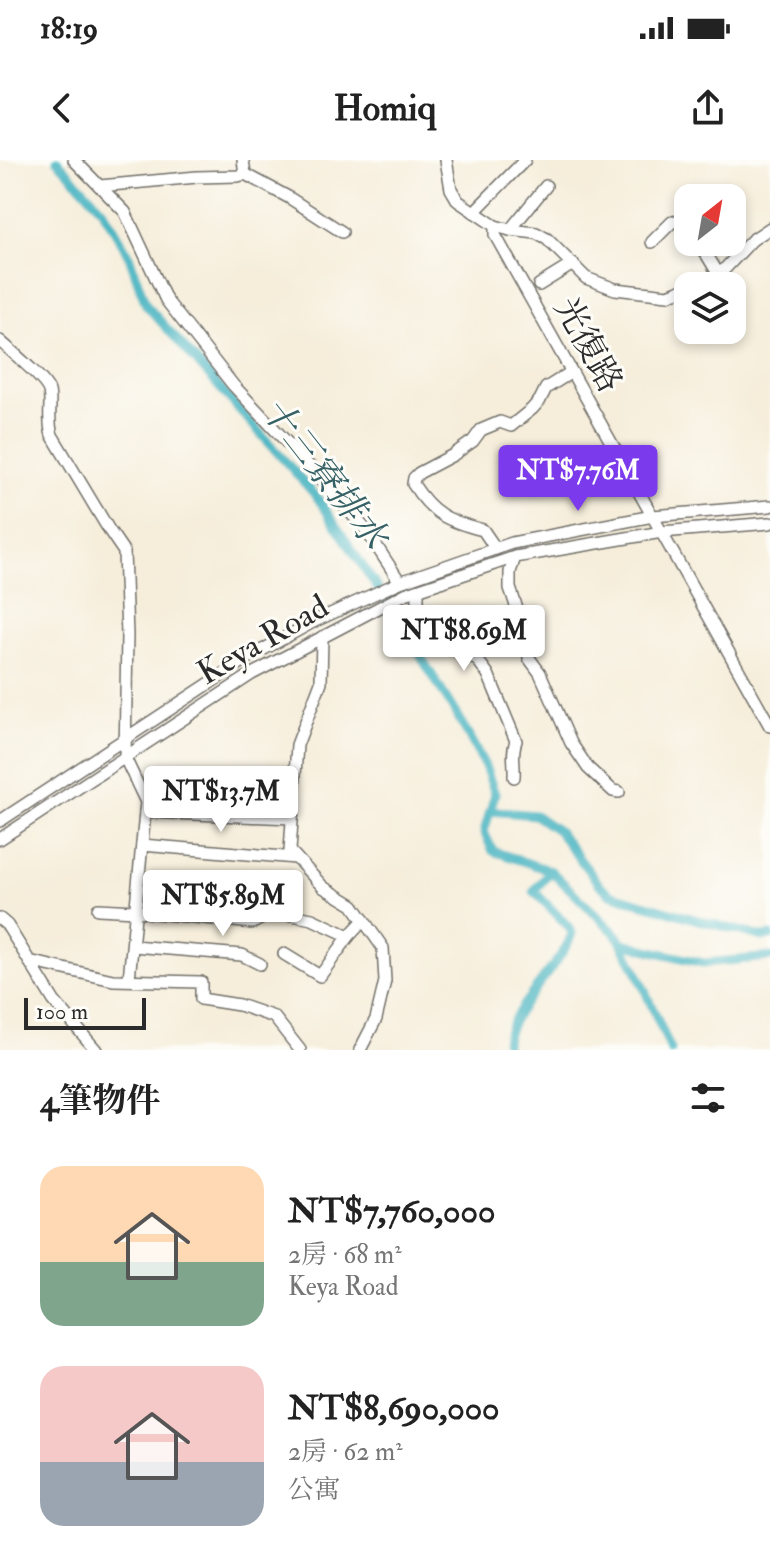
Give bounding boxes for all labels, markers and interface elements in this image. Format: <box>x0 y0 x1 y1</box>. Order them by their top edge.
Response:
text: 18:19 <box>40 10 98 47</box>
icon: back <box>40 86 84 130</box>
text: Homiq <box>334 86 436 131</box>
icon: share <box>686 86 730 130</box>
north arrow <box>674 184 746 256</box>
map controls <box>674 184 746 344</box>
button: layers <box>674 272 746 344</box>
street label: 光復路 <box>544 290 632 400</box>
water label: 十三寮排水 <box>251 388 399 560</box>
pin: NT$7.76M <box>495 445 661 513</box>
text: NT$7.76M <box>516 455 640 487</box>
street label: Keya Road <box>190 585 337 695</box>
pin: NT$8.69M <box>381 605 547 673</box>
text: NT$8.69M <box>401 615 527 647</box>
pin: NT$13.7M <box>138 766 304 834</box>
text: NT$13.7M <box>162 776 280 808</box>
pin: NT$5.89M <box>140 870 306 938</box>
text: NT$5.89M <box>161 880 285 912</box>
scale bar <box>24 994 146 1030</box>
text: 100 m <box>36 998 88 1026</box>
icon: filters <box>686 1076 730 1120</box>
text: 4筆物件 <box>40 1080 160 1123</box>
text: NT$7,760,000 <box>288 1190 495 1233</box>
icon: home <box>104 1198 200 1294</box>
text: 2房 · 68 m² <box>288 1239 402 1271</box>
text: Keya Road <box>288 1271 399 1303</box>
text: NT$8,690,000 <box>288 1387 500 1430</box>
icon: home <box>104 1398 200 1494</box>
text: 2房 · 62 m² <box>288 1436 402 1468</box>
text: 公寓 <box>288 1474 340 1506</box>

